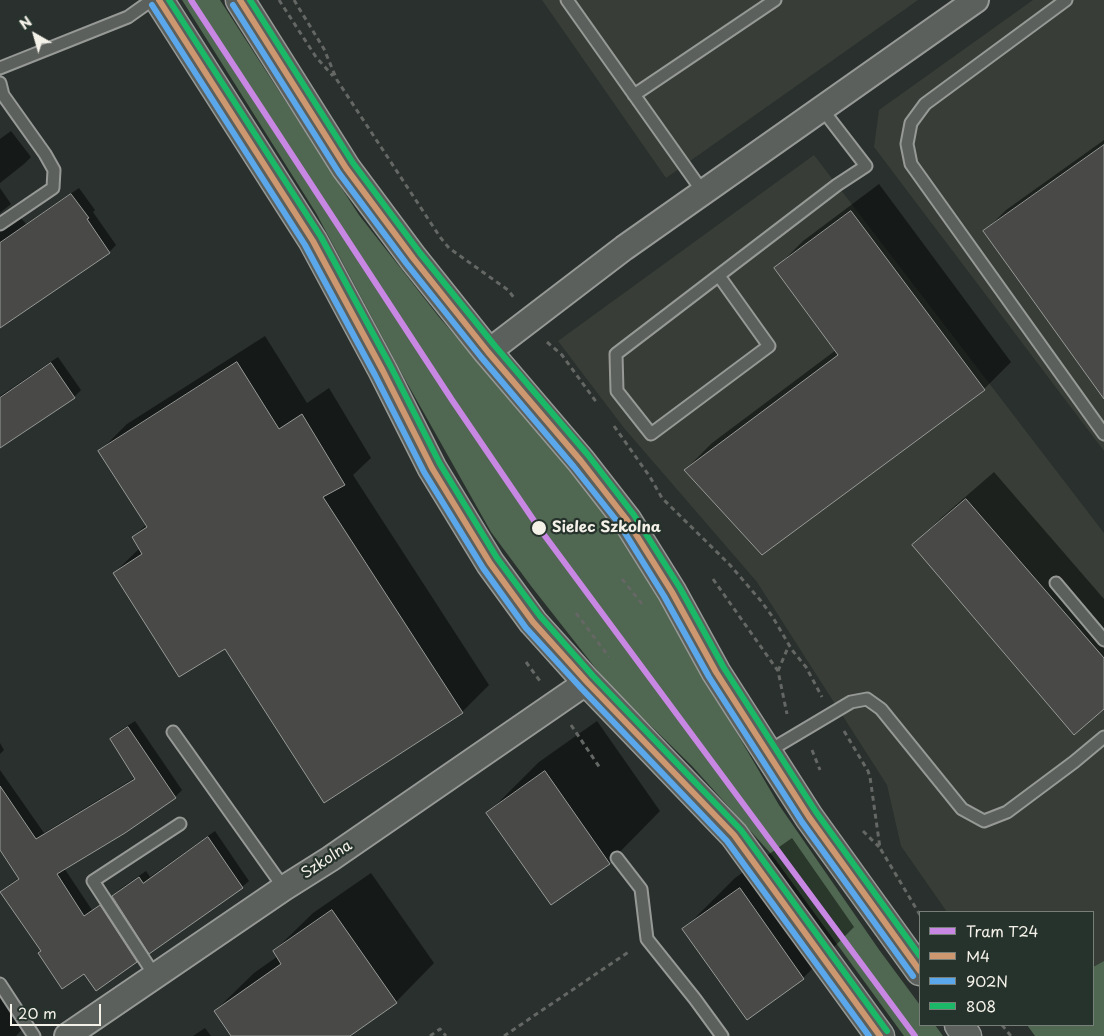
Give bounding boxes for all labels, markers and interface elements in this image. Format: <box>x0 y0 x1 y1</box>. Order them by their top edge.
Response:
north arrow <box>10 10 60 60</box>
text: N <box>15 11 36 34</box>
marker: Sielec Szkolna <box>530 519 548 537</box>
place label: Sielec Szkolna <box>552 519 661 537</box>
street label: Szkolna <box>298 837 356 883</box>
legend <box>919 911 1094 1026</box>
text: Tram T24 <box>966 919 1038 942</box>
text: M4 <box>966 944 990 967</box>
text: 902N <box>966 969 1008 992</box>
scale bar <box>12 994 104 1026</box>
text: 808 <box>966 994 996 1017</box>
text: 20 m <box>18 1001 57 1024</box>

